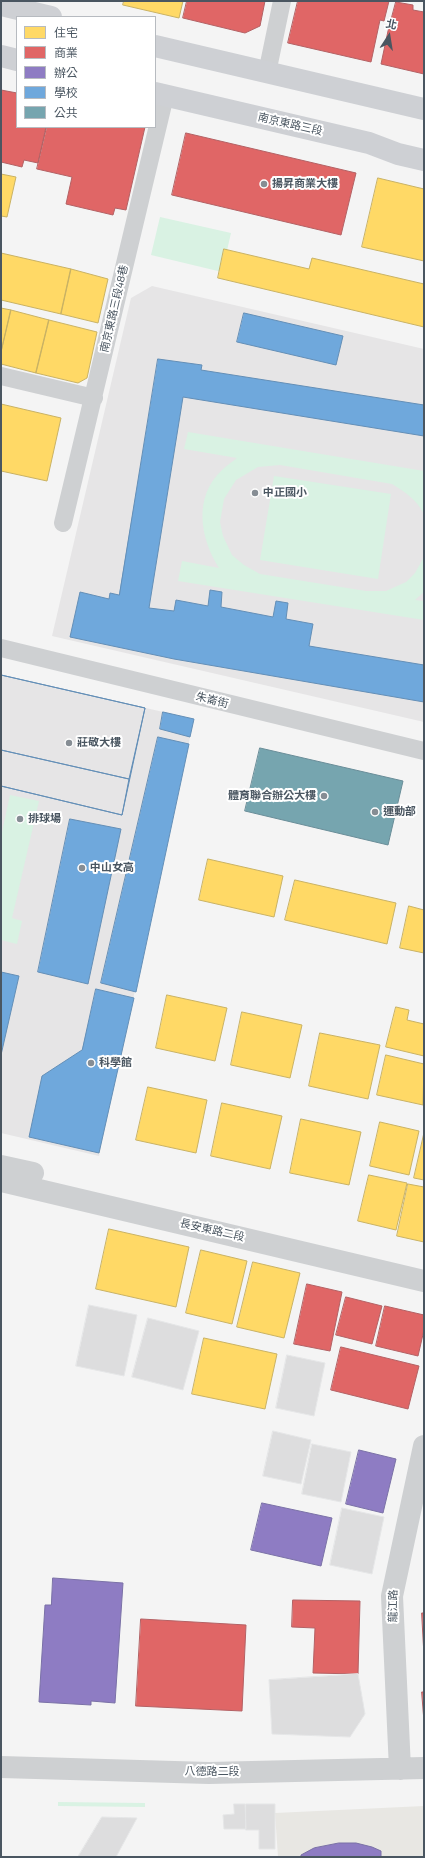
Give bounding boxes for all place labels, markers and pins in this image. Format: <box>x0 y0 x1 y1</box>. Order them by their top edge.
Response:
place label: 揚昇商業大樓 <box>272 177 338 191</box>
marker: 揚昇商業大樓 <box>259 179 269 189</box>
place label: 中正國小 <box>263 486 307 500</box>
marker: 中正國小 <box>250 488 260 498</box>
place label: 莊敬大樓 <box>77 736 121 750</box>
marker: 莊敬大樓 <box>64 738 74 748</box>
place label: 體育聯合辦公大樓 <box>228 789 316 803</box>
marker: 體育聯合辦公大樓 <box>319 791 329 801</box>
place label: 運動部 <box>383 805 416 819</box>
marker: 運動部 <box>370 807 380 817</box>
place label: 排球場 <box>28 812 61 826</box>
marker: 排球場 <box>15 814 25 824</box>
place label: 中山女高 <box>90 861 134 875</box>
marker: 中山女高 <box>77 863 87 873</box>
place label: 科學館 <box>99 1056 132 1070</box>
marker: 科學館 <box>86 1058 96 1068</box>

